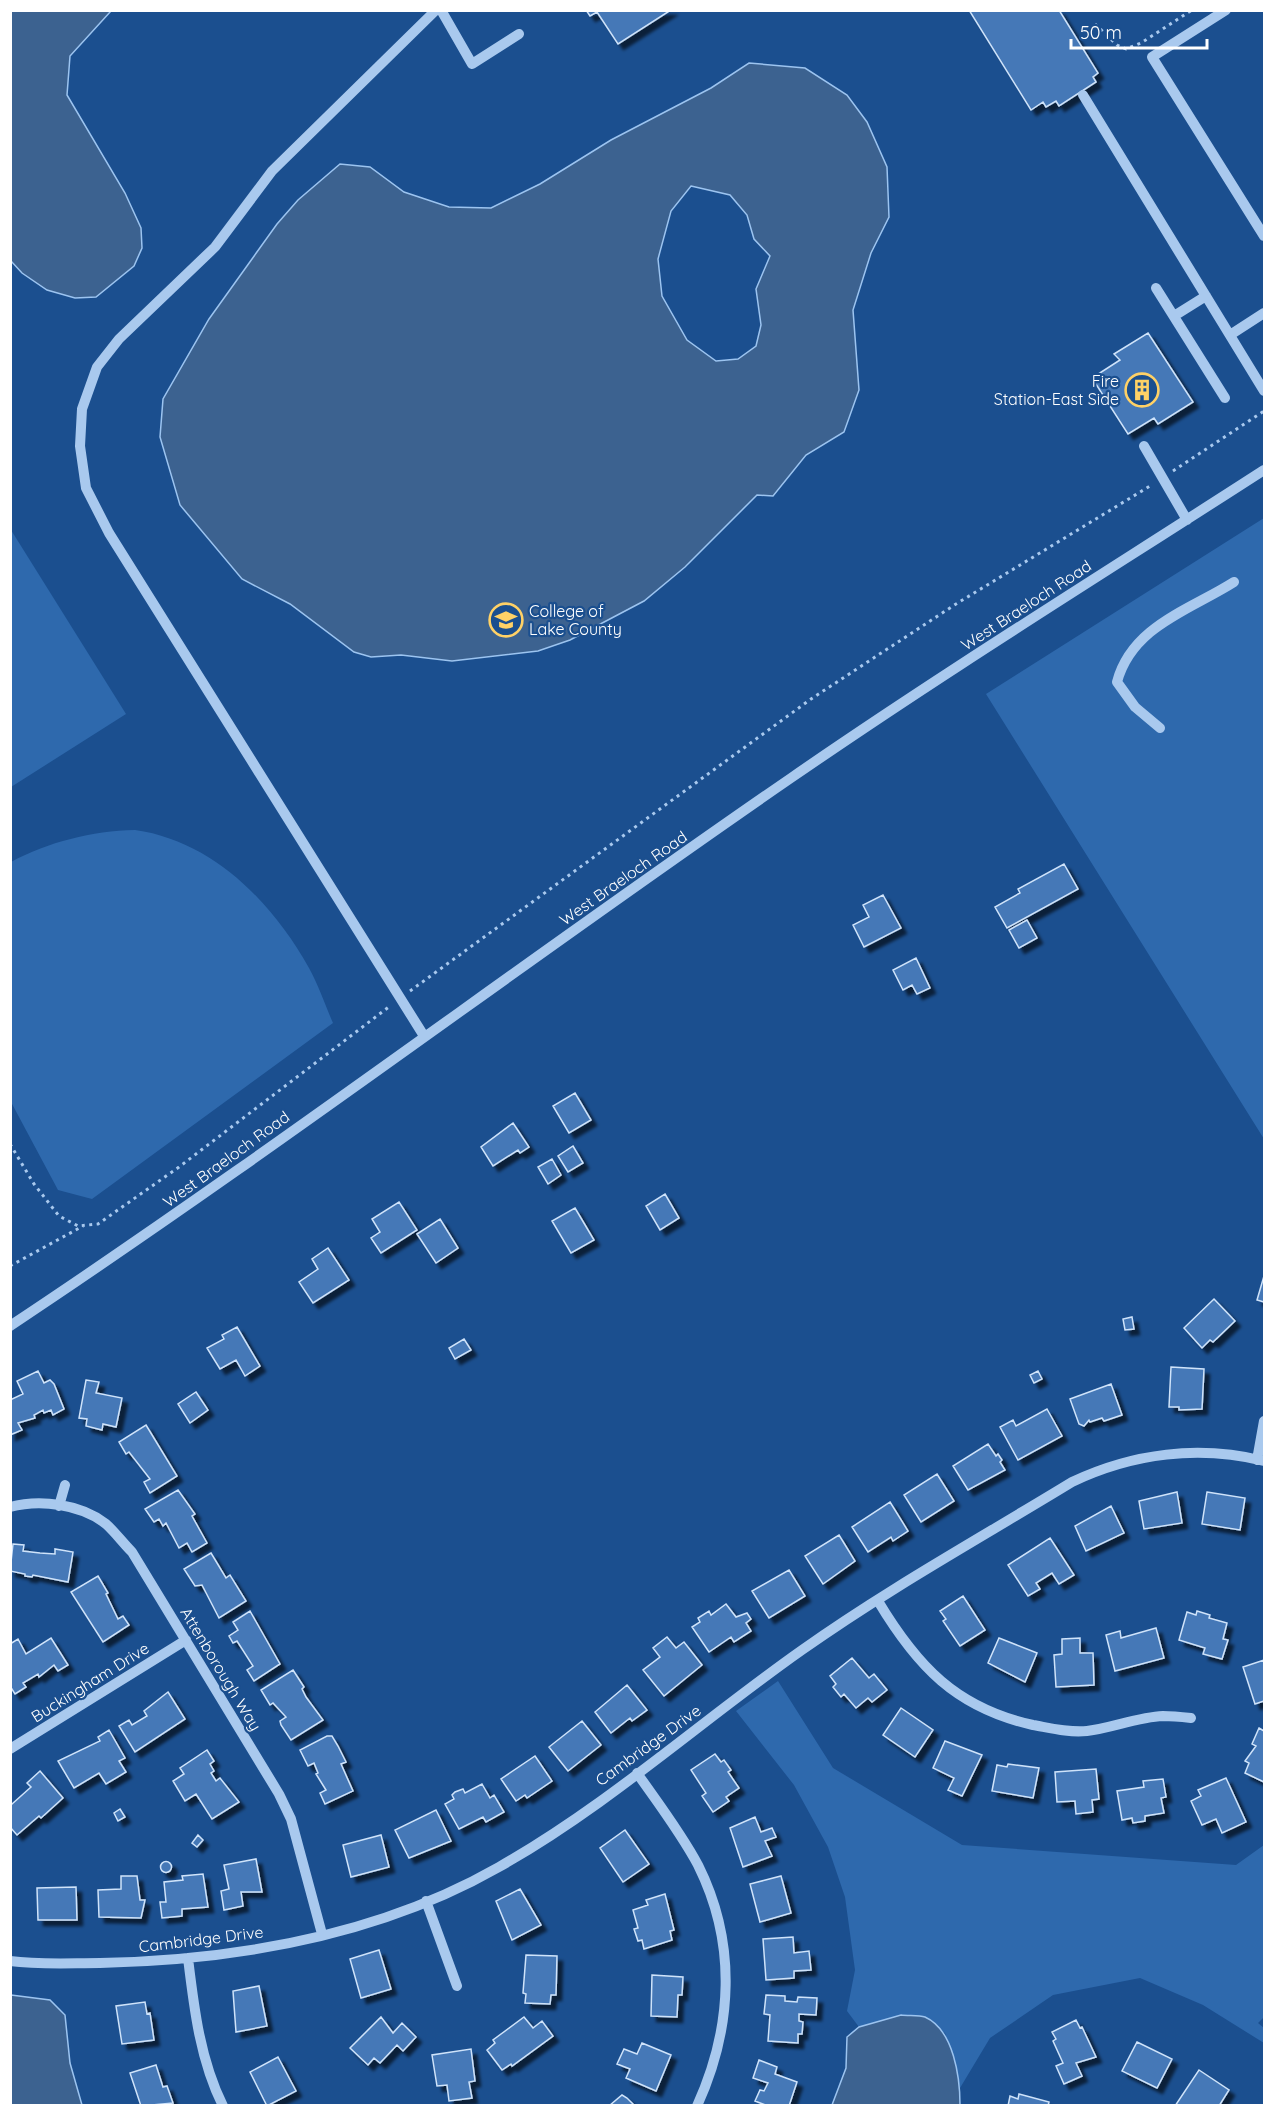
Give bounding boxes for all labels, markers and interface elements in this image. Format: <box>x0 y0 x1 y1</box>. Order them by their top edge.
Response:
scale bar <box>1071 12 1208 50</box>
text: 50 m <box>1080 21 1122 44</box>
place label: Fire Station-East Side <box>994 371 1119 409</box>
building icon: Fire Station-East Side <box>1124 372 1160 408</box>
street label: West Braeloch Road <box>957 555 1095 655</box>
place label: College of Lake County <box>529 601 622 639</box>
school or university icon: College of Lake County <box>488 602 524 638</box>
street label: West Braeloch Road <box>555 826 691 930</box>
street label: West Braeloch Road <box>159 1106 293 1212</box>
street label: Attenborough Way <box>176 1604 266 1734</box>
street label: Buckingham Drive <box>27 1638 153 1726</box>
street label: Cambridge Drive <box>591 1700 705 1790</box>
street label: Cambridge Drive <box>138 1921 264 1957</box>

